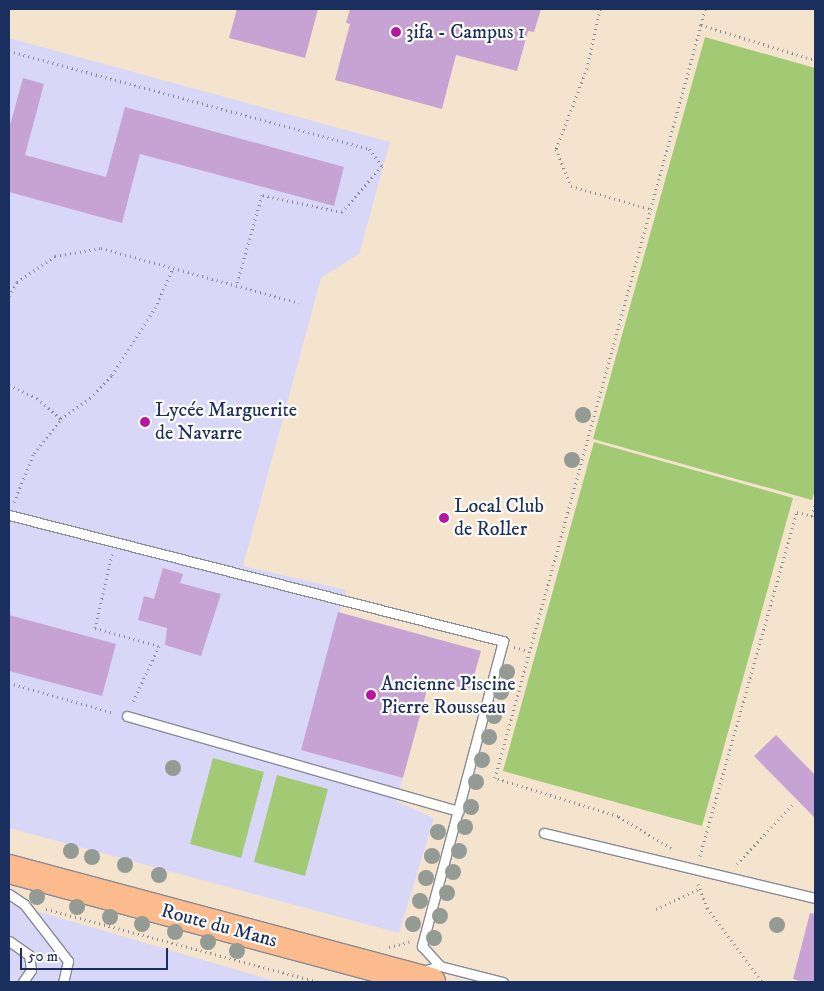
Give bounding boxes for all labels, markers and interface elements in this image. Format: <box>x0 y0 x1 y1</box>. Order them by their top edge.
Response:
place label: 3ifa - Campus 1 <box>406 20 525 44</box>
marker: 3ifa - Campus 1 <box>390 26 402 38</box>
place label: Lycée Marguerite de Navarre <box>155 399 297 446</box>
marker: Lycée Marguerite de Navarre <box>139 416 151 428</box>
place label: Local Club de Roller <box>454 494 544 541</box>
marker: Local Club de Roller <box>438 512 450 524</box>
place label: Ancienne Piscine Pierre Rousseau <box>381 672 515 719</box>
marker: Ancienne Piscine Pierre Rousseau <box>365 689 377 701</box>
street label: Route du Mans <box>158 899 280 953</box>
scale bar <box>22 938 170 970</box>
text: 50 m <box>28 947 58 966</box>

